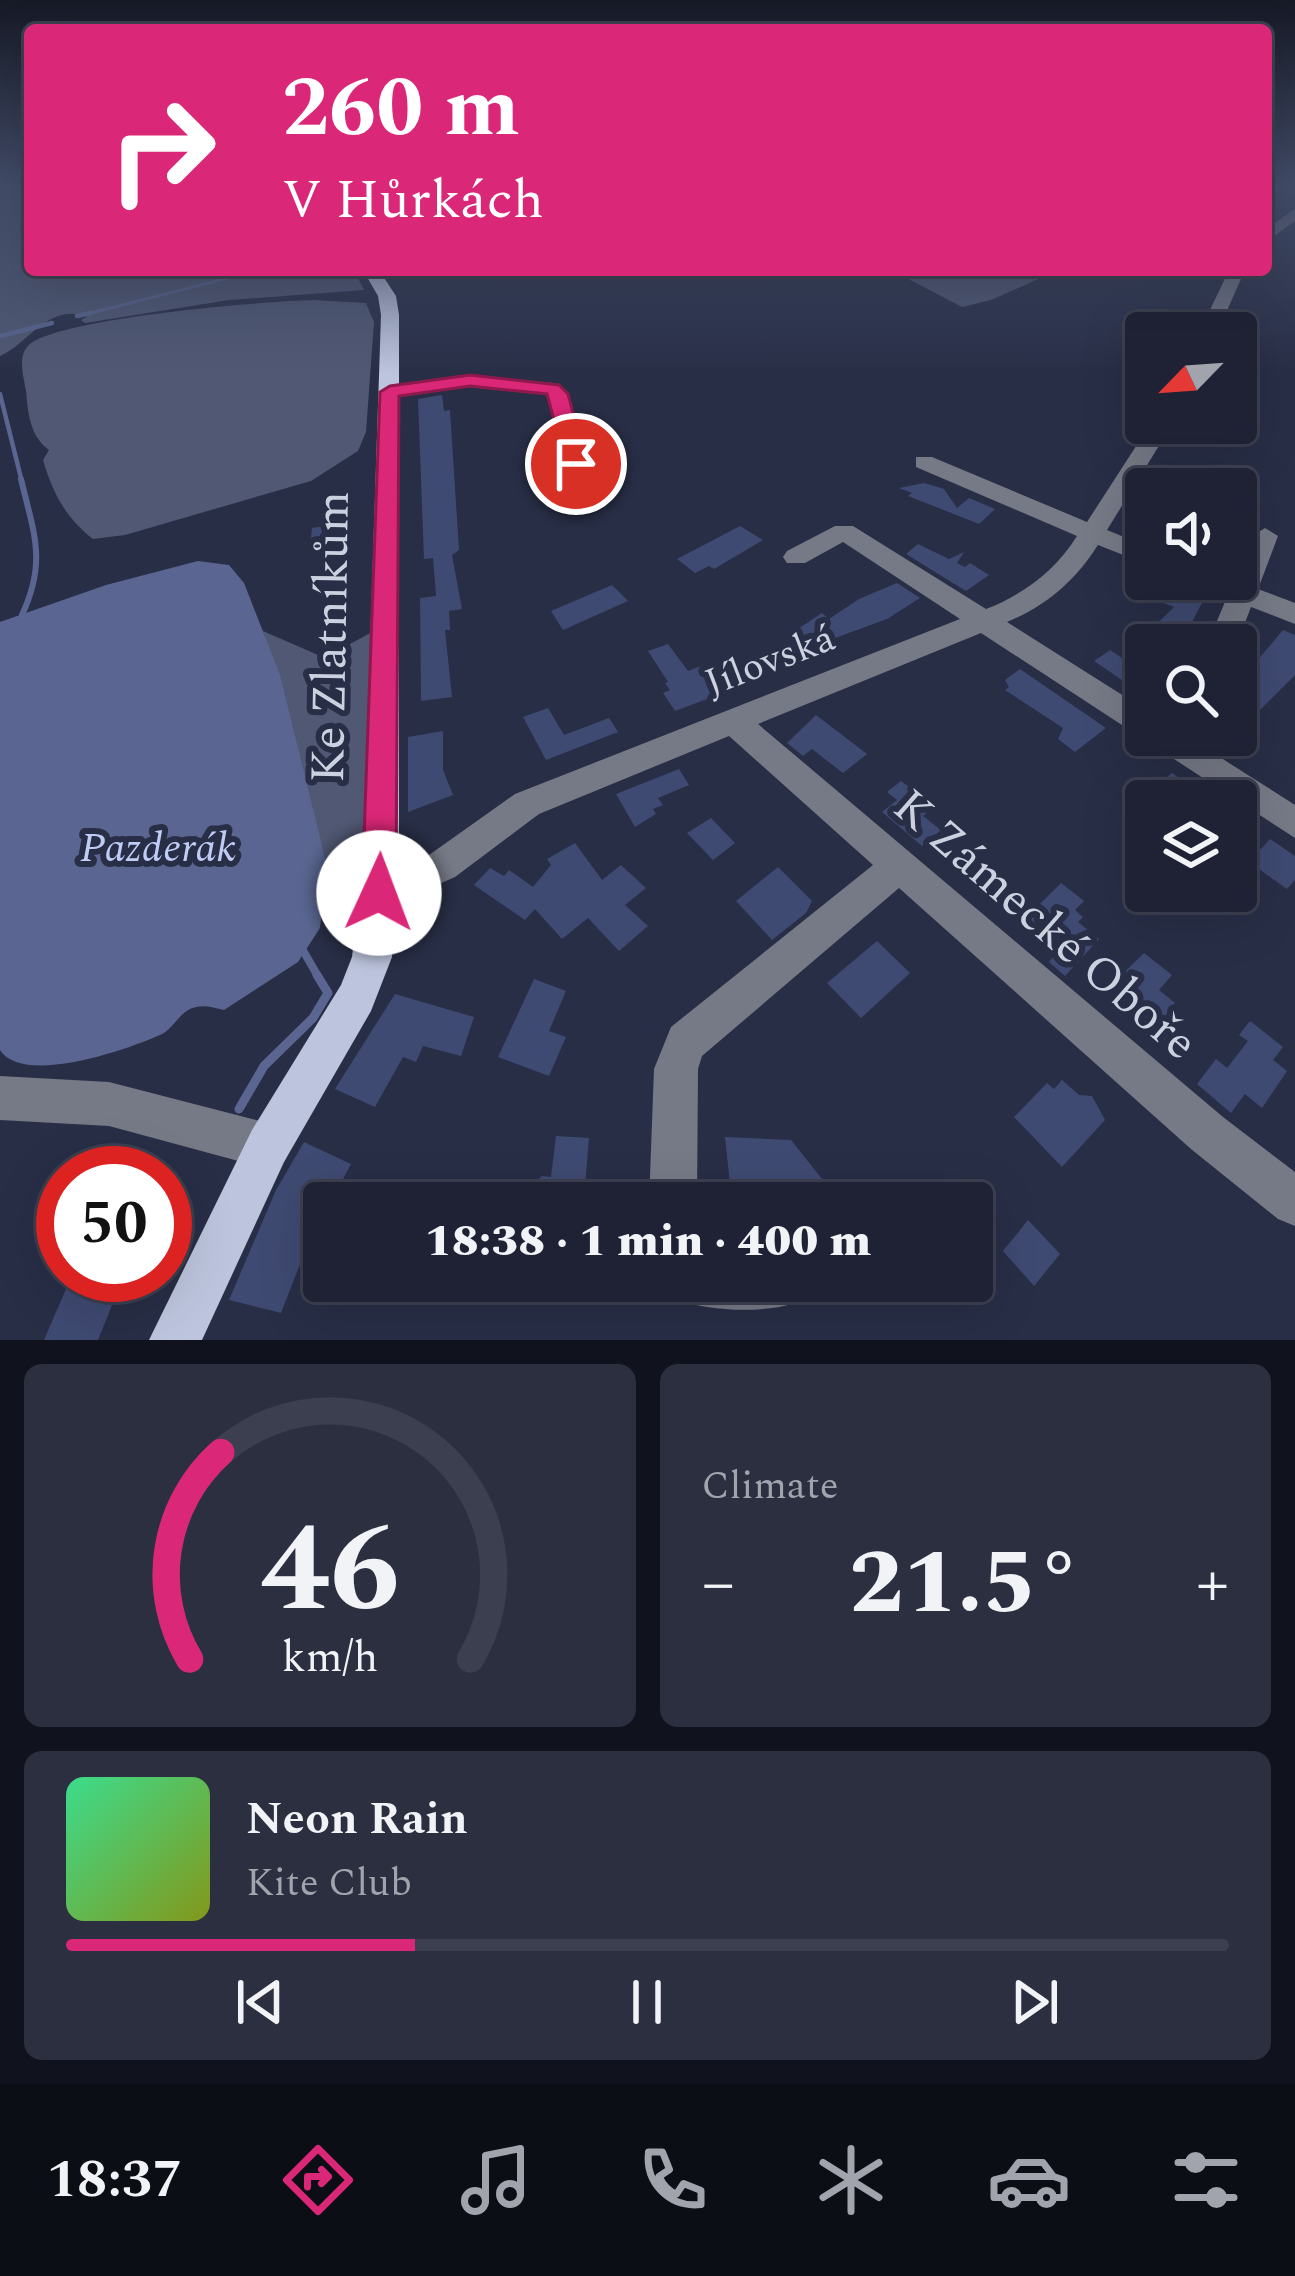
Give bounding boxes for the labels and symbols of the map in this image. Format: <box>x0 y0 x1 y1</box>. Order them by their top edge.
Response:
north arrow <box>1125 312 1257 444</box>
pin <box>525 413 627 515</box>
street label: Ke Zlatníkům <box>292 490 370 784</box>
street label: Jílovská <box>696 609 844 713</box>
street label: K Zámecké Oboře <box>876 772 1214 1078</box>
water label: Pazderák <box>80 817 236 880</box>
position arrow <box>316 830 442 956</box>
speed limit sign: 50 <box>36 1146 192 1302</box>

